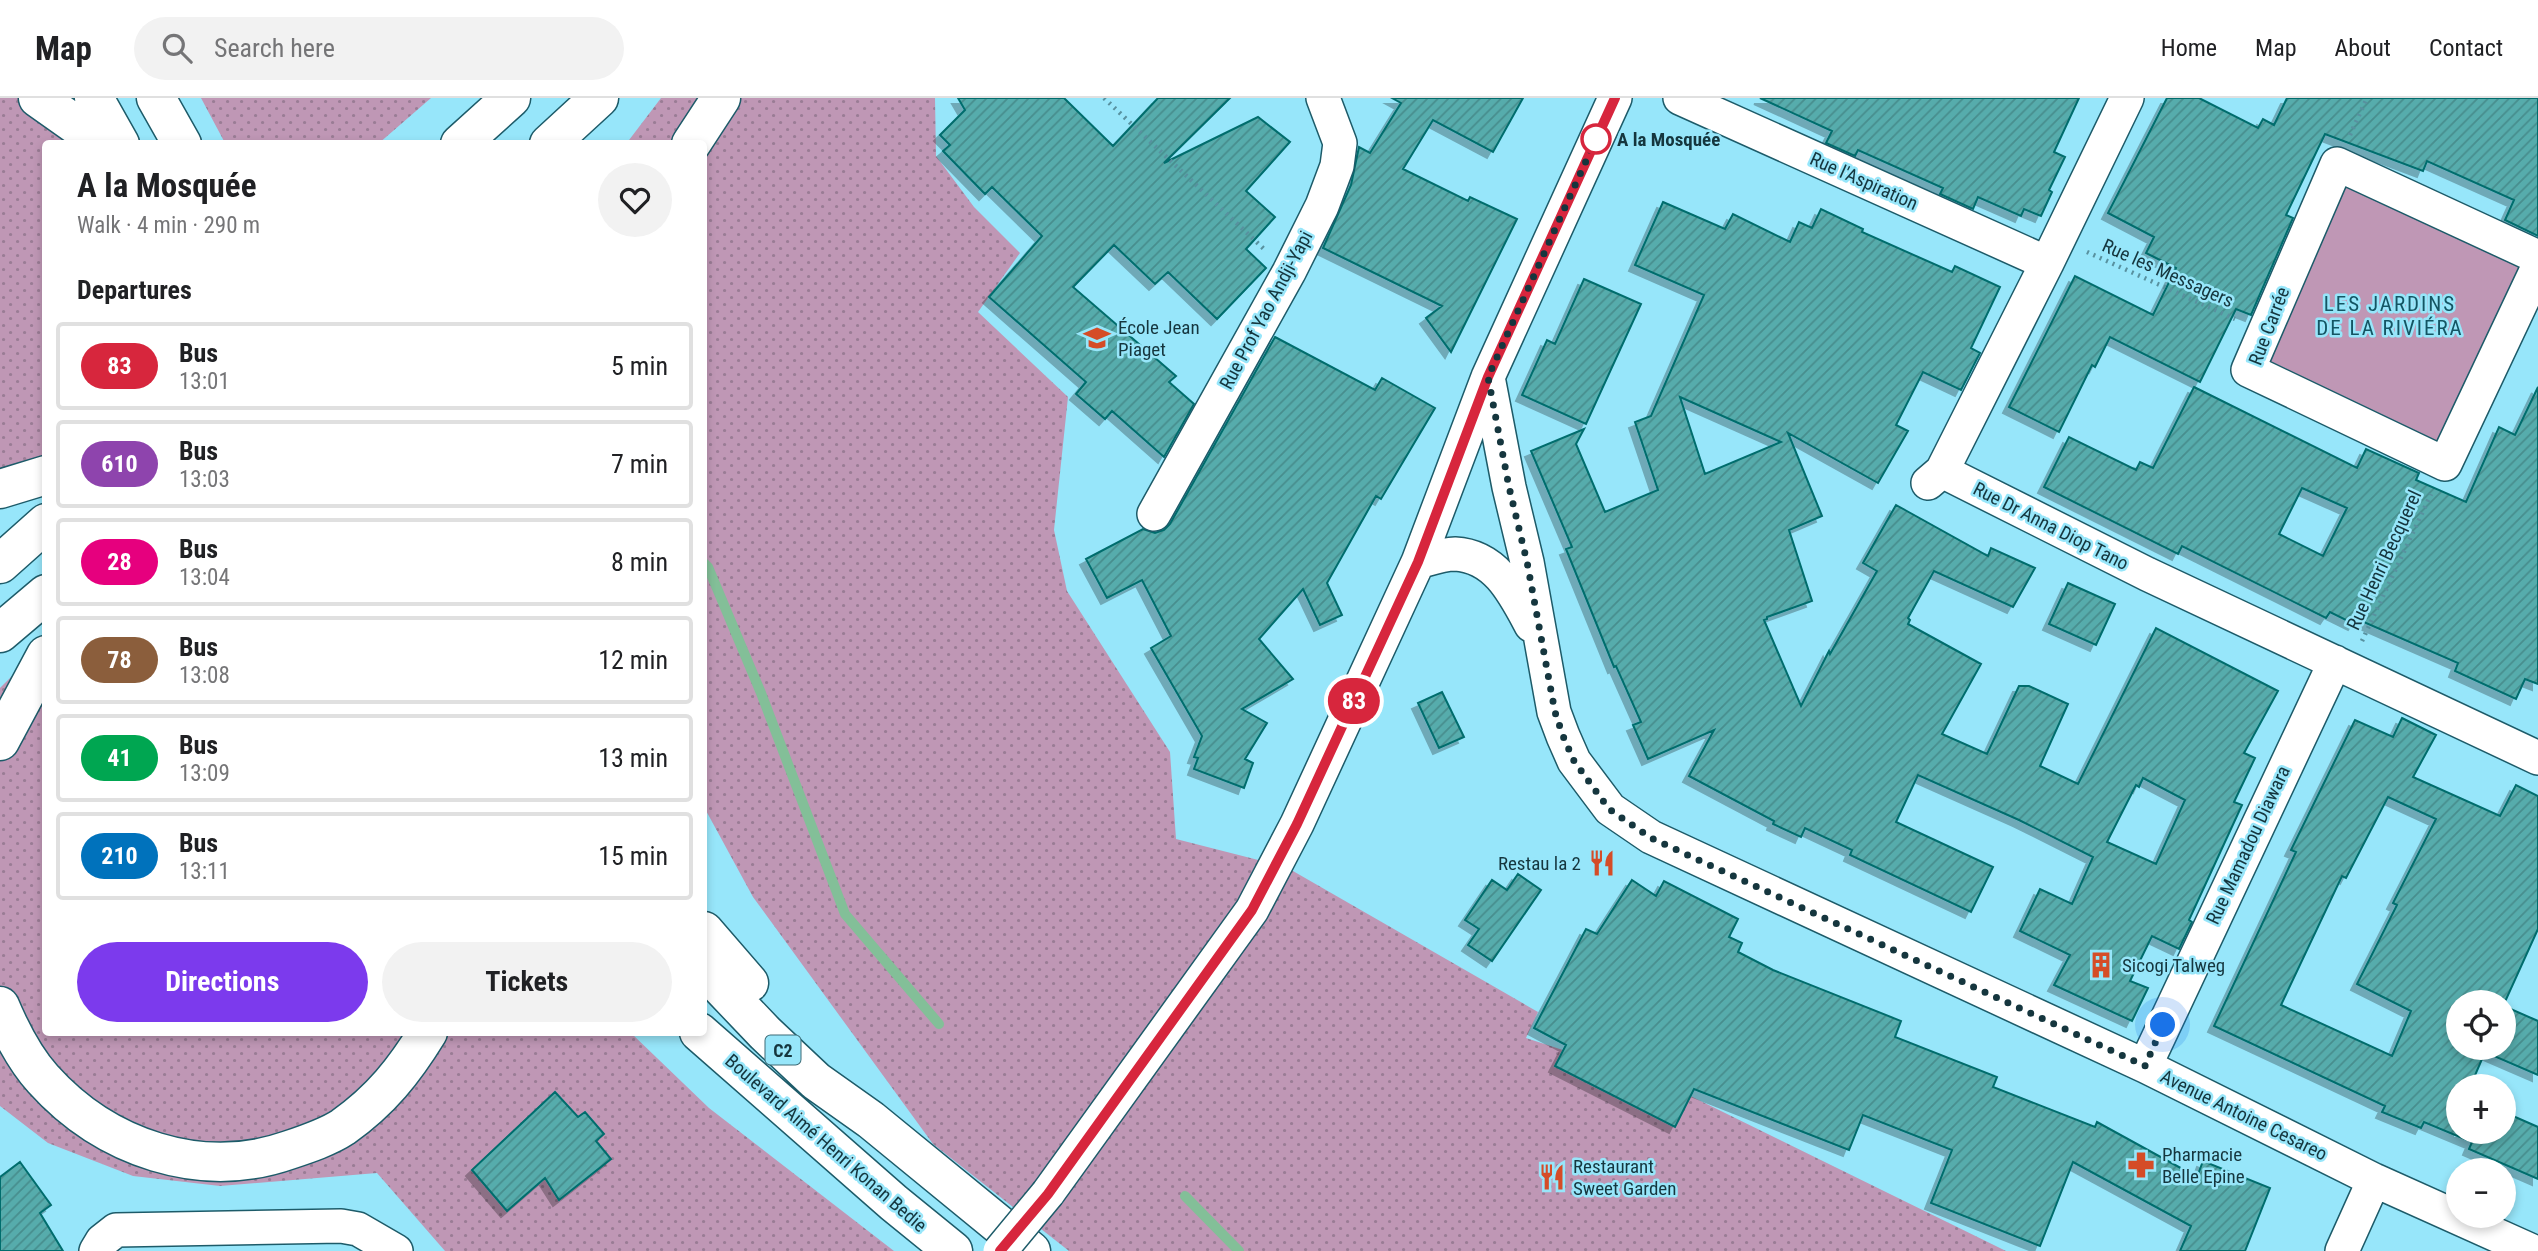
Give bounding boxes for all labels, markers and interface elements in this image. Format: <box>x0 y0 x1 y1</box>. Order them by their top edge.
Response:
search box <box>134 17 624 80</box>
text: Map <box>35 29 92 68</box>
icon: search <box>158 29 196 67</box>
text: Search here <box>214 33 335 63</box>
text: Home <box>2161 34 2217 62</box>
text: Map <box>2255 34 2297 62</box>
text: About <box>2335 34 2391 62</box>
text: Contact <box>2429 34 2503 62</box>
marker: A la Mosquée <box>1581 124 1611 154</box>
place label: A la Mosquée <box>1617 128 1720 151</box>
street label: Rue l'Aspiration <box>1806 147 1922 215</box>
button: heart <box>598 163 672 237</box>
text: A la Mosquée <box>77 166 256 205</box>
text: Walk · 4 min · 290 m <box>77 212 260 239</box>
street label: Rue Prof Yao Andji-Yapi <box>1215 227 1317 393</box>
street label: Rue les Messagers <box>2099 234 2237 312</box>
text: Departures <box>77 275 192 305</box>
street label: Rue Carrée <box>2244 284 2294 368</box>
district label: LES JARDINS DE LA RIVIÉRA <box>2316 292 2464 340</box>
place label: École Jean Piaget <box>1118 316 1200 361</box>
school or university icon: École Jean Piaget <box>1082 323 1112 353</box>
text: Bus <box>179 338 218 368</box>
text: 5 min <box>611 351 668 381</box>
text: 83 <box>107 352 132 380</box>
text: 13:01 <box>179 368 230 395</box>
text: Bus <box>179 436 218 466</box>
text: 7 min <box>611 449 668 479</box>
text: 610 <box>101 450 138 478</box>
text: 13:03 <box>179 466 230 493</box>
street label: Rue Dr Anna Diop Tano <box>1970 477 2132 575</box>
street label: Rue Henri Becquerel <box>2342 486 2426 634</box>
text: Bus <box>179 534 218 564</box>
text: 8 min <box>611 547 668 577</box>
text: 28 <box>107 548 132 576</box>
text: 13:04 <box>179 564 230 591</box>
text: Bus <box>179 632 218 662</box>
text: 12 min <box>598 645 668 675</box>
text: 78 <box>107 646 132 674</box>
text: 13:08 <box>179 662 230 689</box>
line badge: 83 <box>1322 678 1386 724</box>
text: 83 <box>1342 687 1366 715</box>
text: Bus <box>179 730 218 760</box>
text: 13 min <box>598 743 668 773</box>
text: 41 <box>107 744 132 772</box>
text: 13:09 <box>179 760 230 787</box>
street label: Rue Mamadou Diawara <box>2201 762 2295 928</box>
text: Bus <box>179 828 218 858</box>
text: 15 min <box>598 841 668 871</box>
text: 210 <box>101 842 138 870</box>
restaurant icon: Restau la 2 <box>1587 848 1617 878</box>
place label: Restau la 2 <box>1498 852 1581 875</box>
text: 13:11 <box>179 858 230 885</box>
button: Directions <box>77 942 368 1022</box>
button: Tickets <box>382 942 672 1022</box>
building icon: Sicogi Talweg <box>2086 950 2116 980</box>
place label: Sicogi Talweg <box>2122 954 2225 977</box>
map controls <box>2446 990 2516 1228</box>
button: locate <box>2446 990 2516 1060</box>
your location <box>2145 1007 2180 1042</box>
road number: C2 <box>766 1035 800 1065</box>
street label: Boulevard Aimé Henri Konan Bedie <box>721 1049 932 1237</box>
street label: Avenue Antoine Cesareo <box>2157 1065 2331 1165</box>
button: + <box>2446 1074 2516 1144</box>
place label: Pharmacie Belle Epine <box>2162 1143 2245 1188</box>
pharmacy icon: Pharmacie Belle Epine <box>2126 1150 2156 1180</box>
place label: Restaurant Sweet Garden <box>1573 1155 1676 1200</box>
button: − <box>2446 1158 2516 1228</box>
restaurant icon: Restaurant Sweet Garden <box>1537 1162 1567 1192</box>

